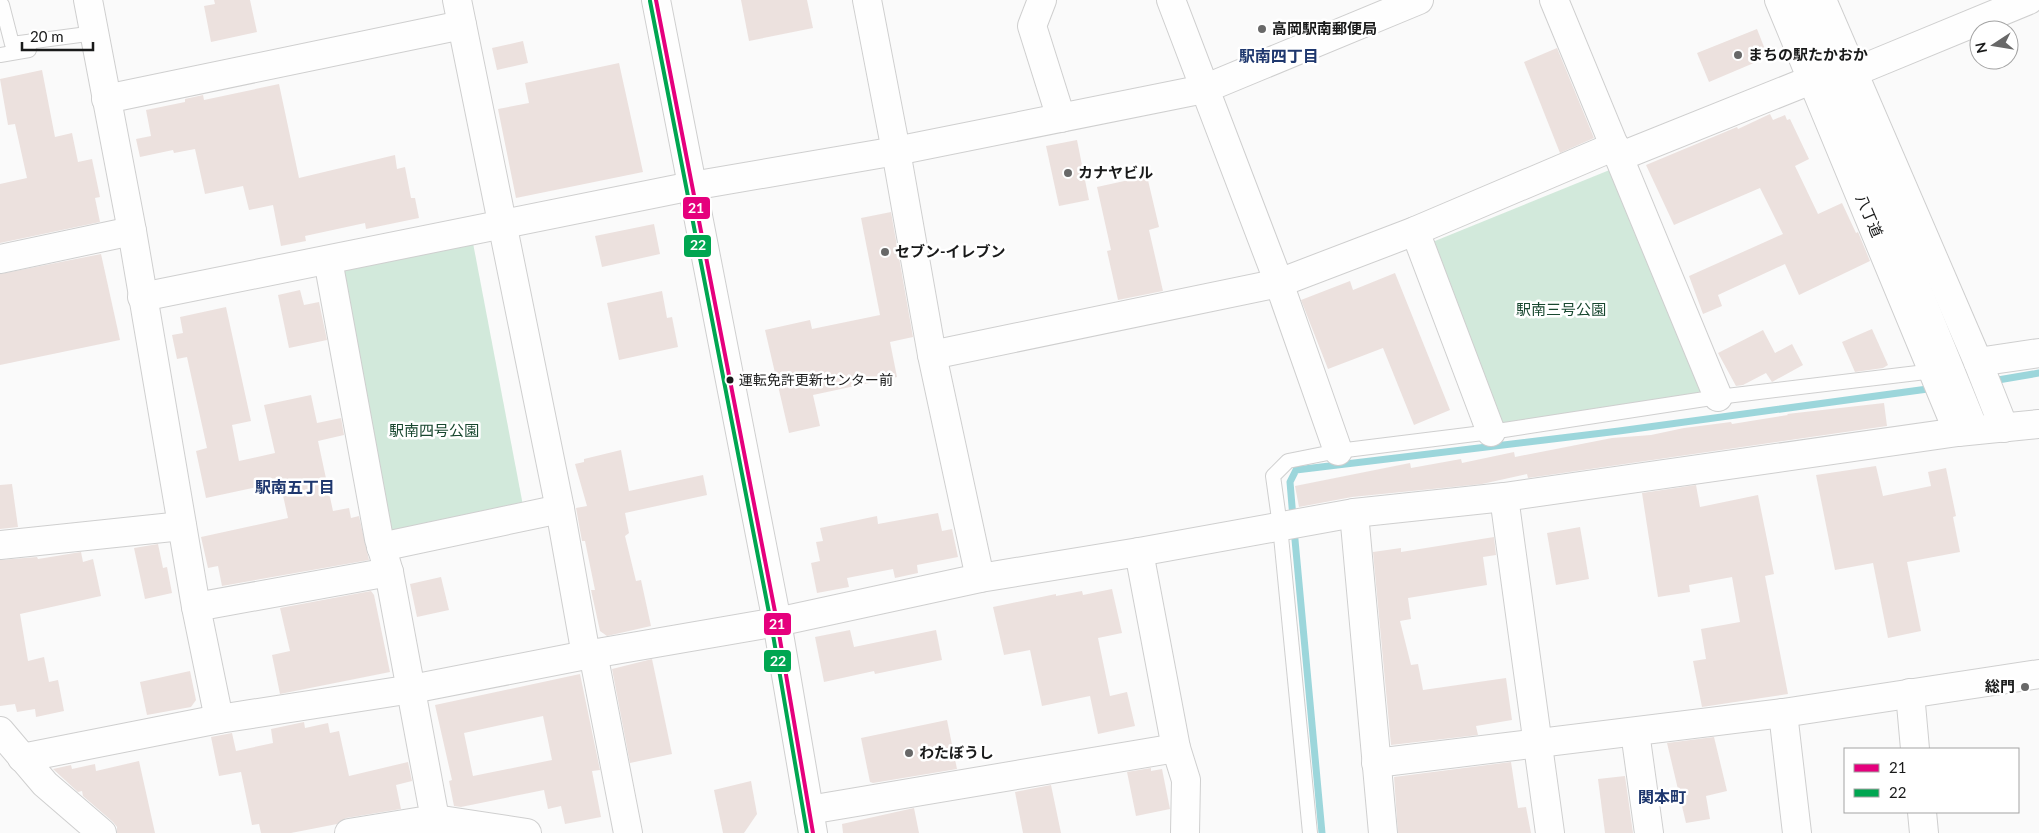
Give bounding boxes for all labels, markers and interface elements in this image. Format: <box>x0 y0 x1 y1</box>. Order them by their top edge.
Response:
place label: 高岡駅南郵便局 <box>1272 19 1377 37</box>
scale bar <box>22 20 94 52</box>
north arrow <box>1969 20 2019 70</box>
marker: 高岡駅南郵便局 <box>1256 23 1268 35</box>
text: 20 m <box>30 27 64 45</box>
text: N <box>1971 41 1990 55</box>
place label: まちの駅たかおか <box>1748 45 1868 63</box>
district label: 駅南四丁目 <box>1239 46 1319 65</box>
marker: まちの駅たかおか <box>1732 49 1744 61</box>
place label: カナヤビル <box>1078 163 1153 181</box>
marker: カナヤビル <box>1062 167 1074 179</box>
street label: 八丁道 <box>1853 191 1887 240</box>
line badge: 21 <box>682 196 711 220</box>
text: 21 <box>688 199 704 216</box>
line badge: 22 <box>683 234 712 258</box>
text: 22 <box>690 236 706 253</box>
place label: セブン-イレブン <box>895 242 1006 260</box>
marker: セブン-イレブン <box>879 246 891 258</box>
park label: 駅南三号公園 <box>1516 300 1606 318</box>
place label: 運転免許更新センター前 <box>739 371 893 388</box>
marker: 運転免許更新センター前 <box>725 375 735 385</box>
park label: 駅南四号公園 <box>389 421 479 439</box>
district label: 駅南五丁目 <box>255 477 335 496</box>
line badge: 21 <box>763 612 792 636</box>
text: 21 <box>769 615 785 632</box>
line badge: 22 <box>763 649 792 673</box>
text: 22 <box>770 652 786 669</box>
place label: 総門 <box>1985 677 2015 695</box>
marker: 総門 <box>2019 681 2031 693</box>
place label: わたぼうし <box>919 743 994 761</box>
marker: わたぼうし <box>903 747 915 759</box>
legend <box>1844 748 2019 813</box>
text: 21 <box>1889 758 1906 776</box>
text: 22 <box>1889 783 1906 801</box>
district label: 関本町 <box>1638 787 1686 806</box>

